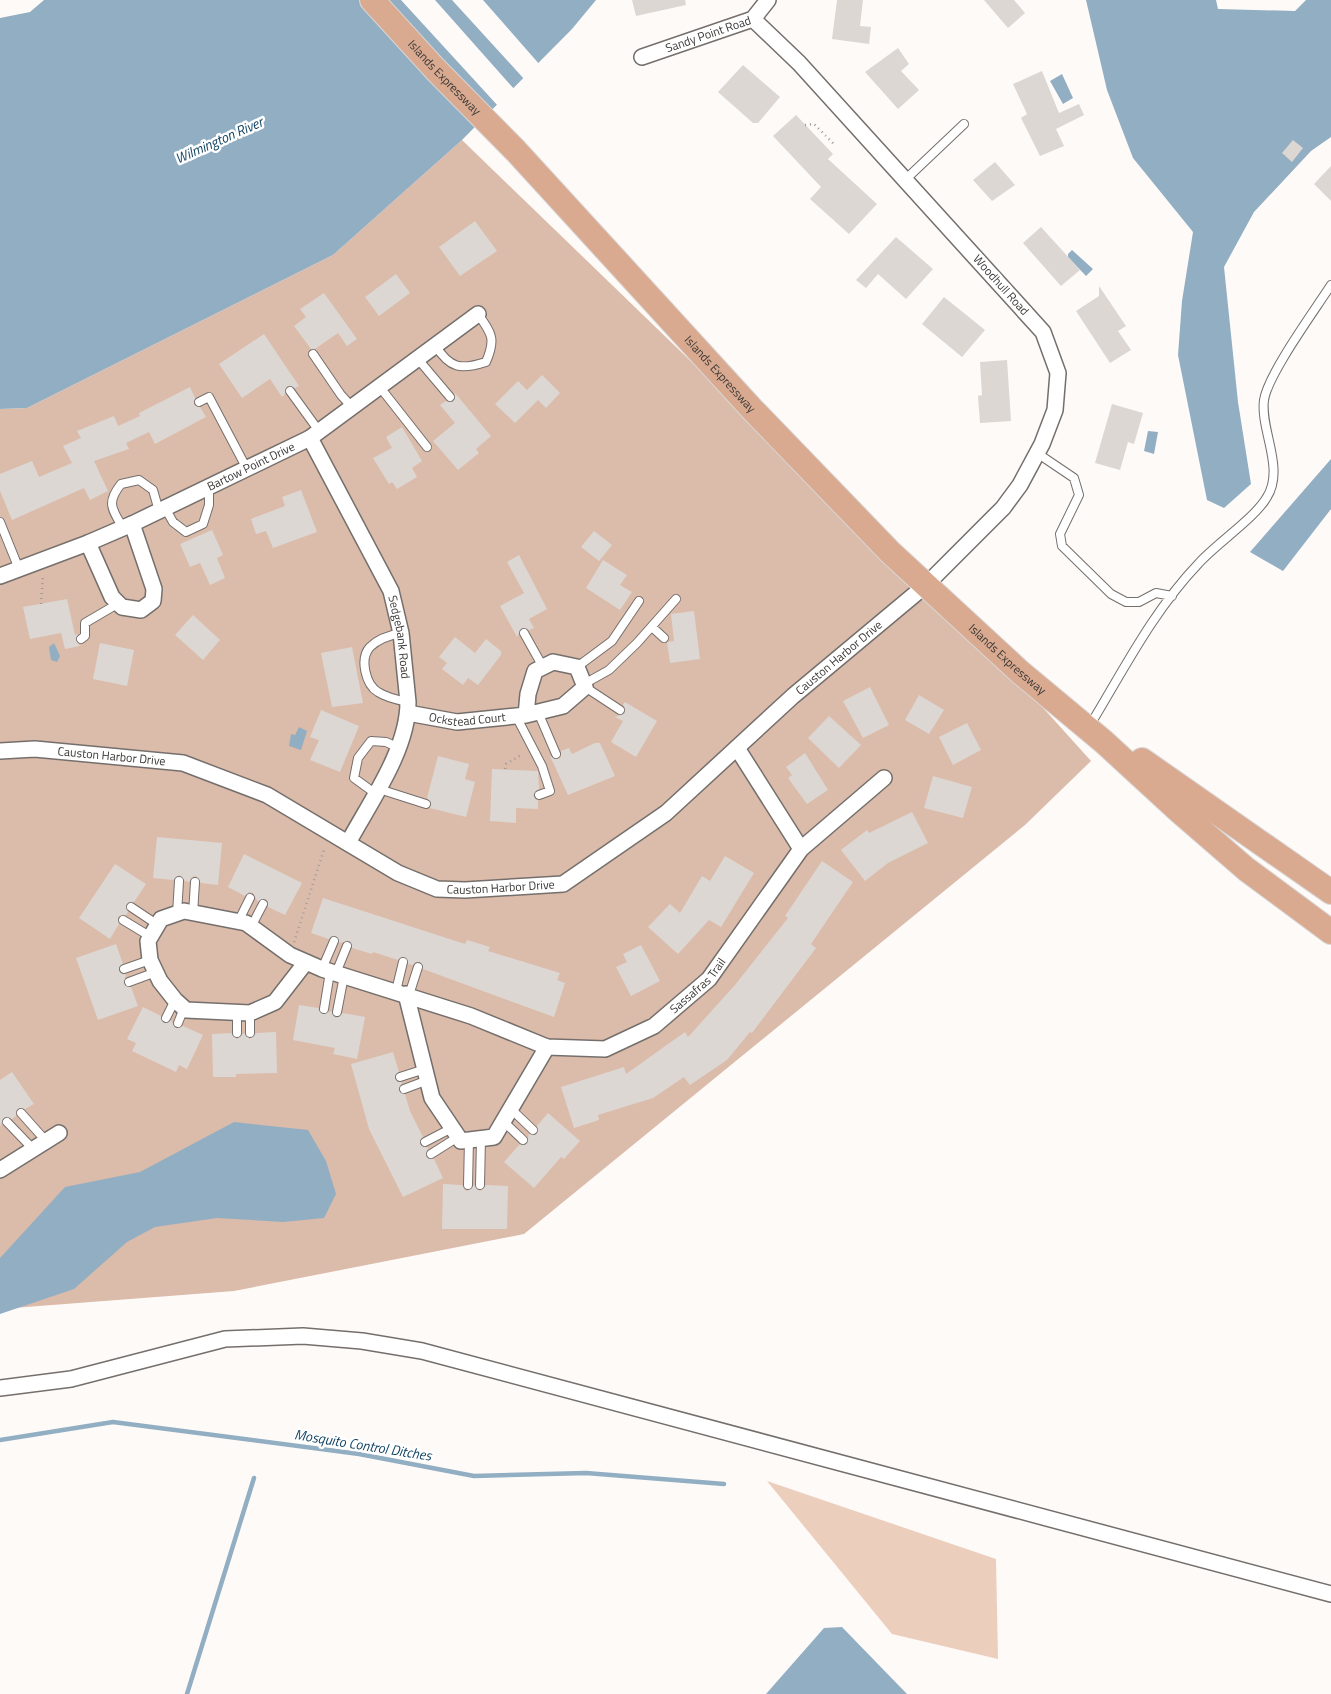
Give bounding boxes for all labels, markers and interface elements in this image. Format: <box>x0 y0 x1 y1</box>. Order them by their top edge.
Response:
street label: Sandy Point Road <box>663 10 753 57</box>
street label: Islands Expressway <box>404 35 486 120</box>
water label: Wilmington River <box>172 110 267 168</box>
street label: Woodhull Road <box>969 250 1034 319</box>
street label: Islands Expressway <box>680 331 761 417</box>
street label: Bartow Point Drive <box>204 437 298 495</box>
street label: Sedgebank Road <box>383 593 416 680</box>
street label: Causton Harbor Drive <box>791 615 886 699</box>
street label: Islands Expressway <box>964 619 1051 699</box>
street label: Ockstead Court <box>427 707 507 731</box>
street label: Causton Harbor Drive <box>57 741 166 770</box>
street label: Causton Harbor Drive <box>446 875 555 899</box>
street label: Sassafras Trail <box>665 954 730 1018</box>
water label: Mosquito Control Ditches <box>293 1423 434 1466</box>

